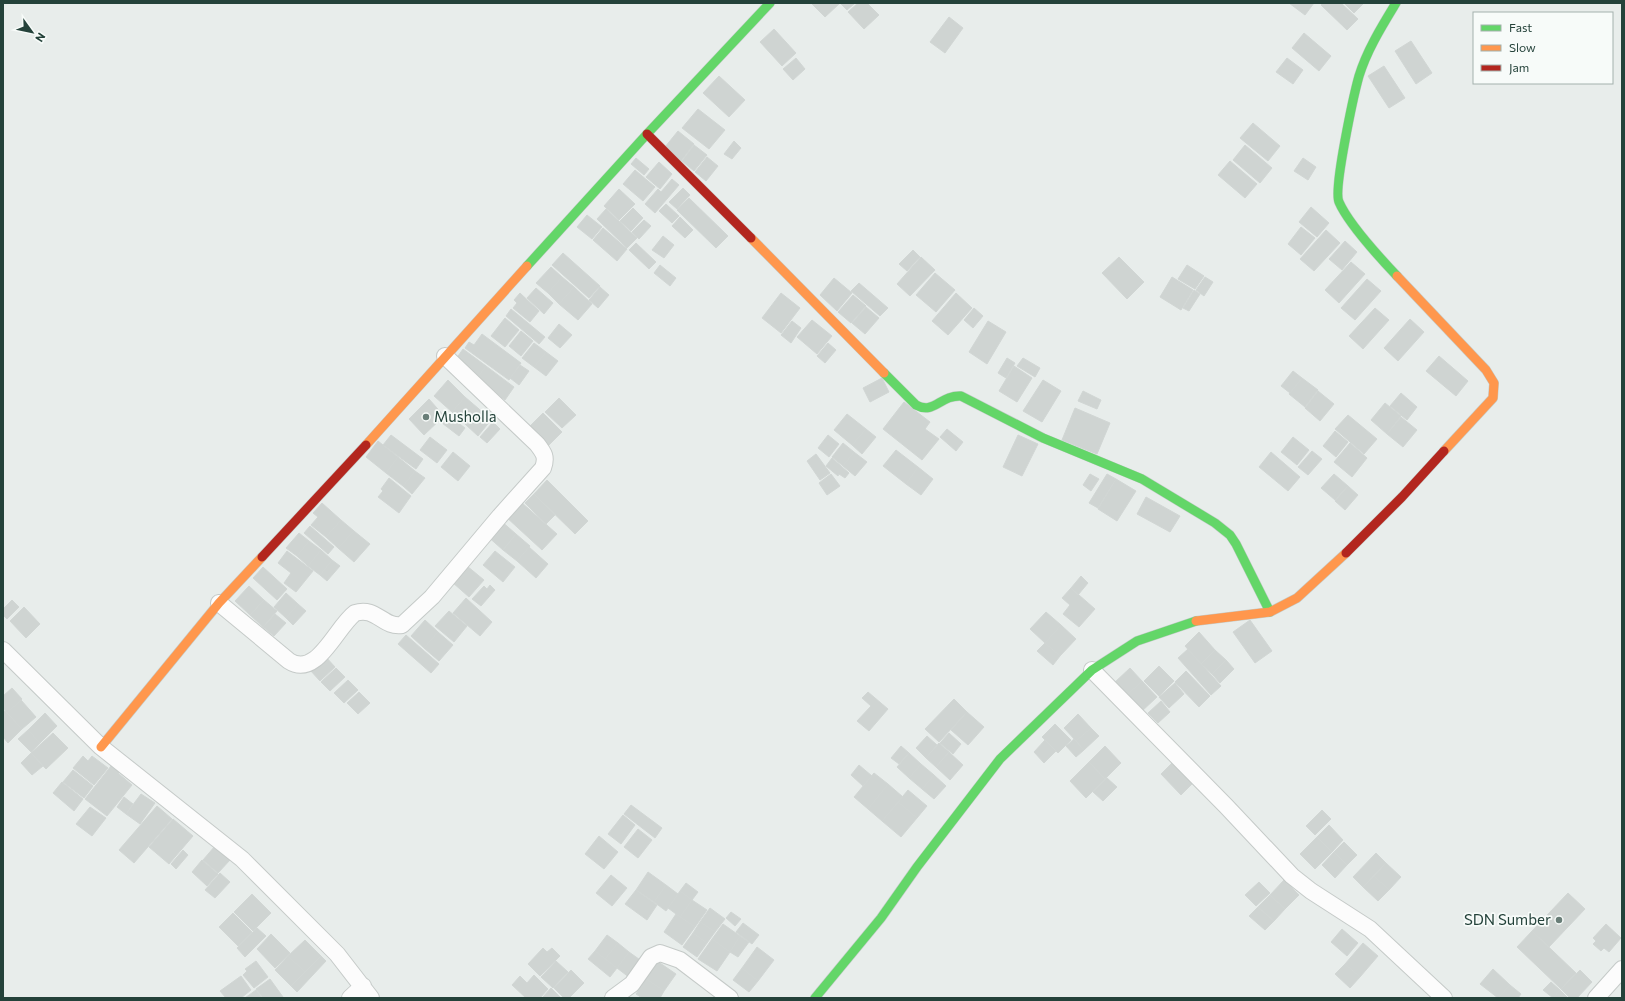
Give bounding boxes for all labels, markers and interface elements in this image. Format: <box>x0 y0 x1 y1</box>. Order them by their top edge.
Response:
north arrow <box>12 12 52 52</box>
legend <box>1473 12 1613 84</box>
text: Fast <box>1509 20 1532 34</box>
text: N <box>33 31 49 45</box>
text: Slow <box>1509 40 1536 54</box>
text: Jam <box>1509 60 1529 75</box>
place label: Musholla <box>434 407 497 425</box>
marker: Musholla <box>421 412 431 422</box>
place label: SDN Sumber <box>1464 910 1551 928</box>
marker: SDN Sumber <box>1554 915 1564 925</box>

